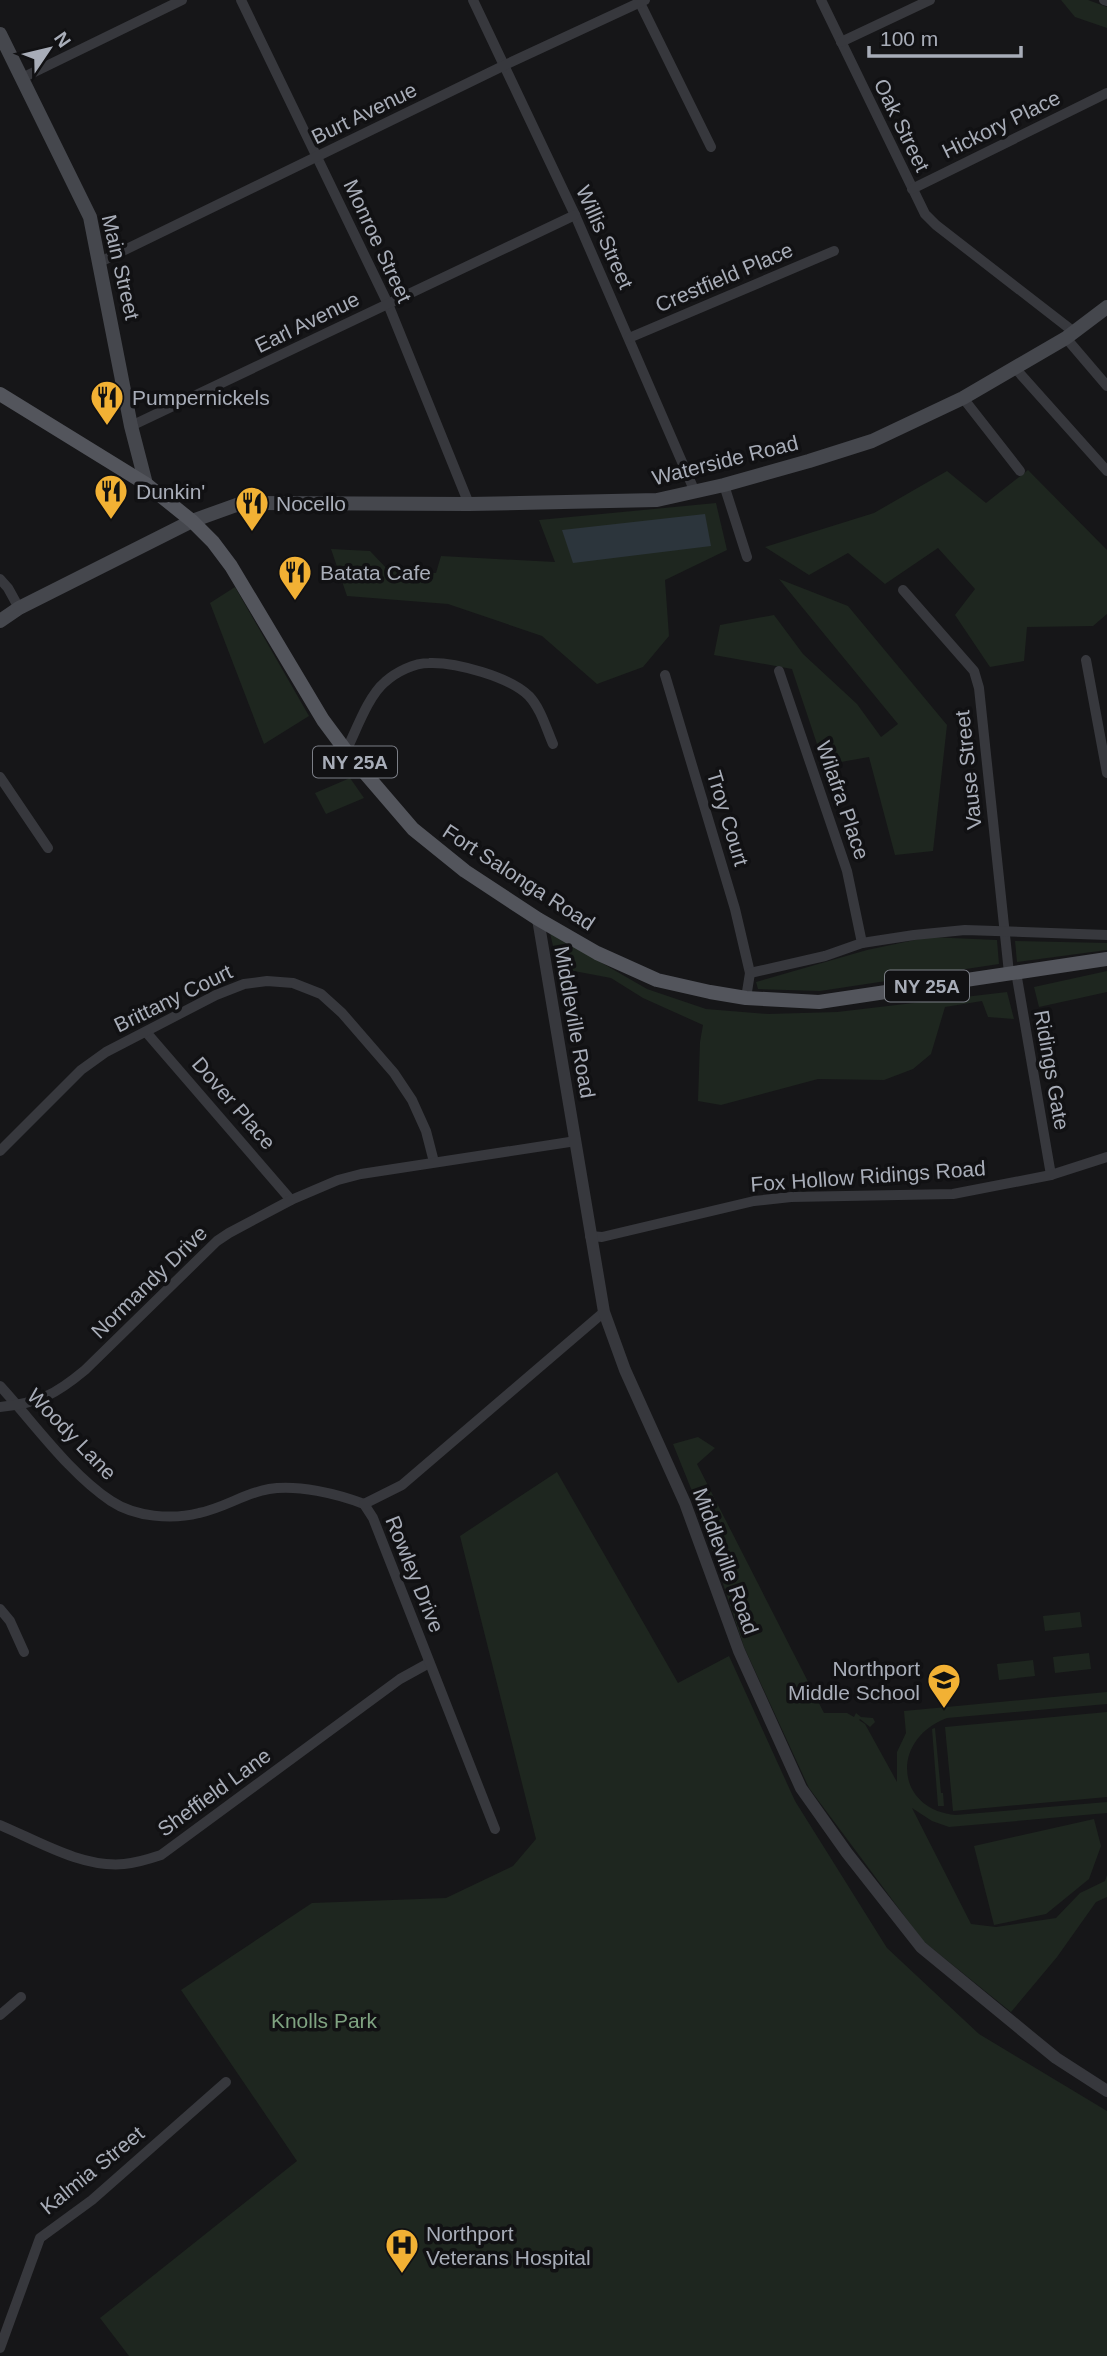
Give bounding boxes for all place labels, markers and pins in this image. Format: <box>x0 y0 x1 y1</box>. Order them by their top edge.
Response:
restaurant icon: Pumpernickels <box>88 378 126 427</box>
place label: Pumpernickels <box>132 386 270 409</box>
restaurant icon: Dunkin' <box>92 472 130 521</box>
place label: Dunkin' <box>136 480 205 503</box>
restaurant icon: Nocello <box>233 484 271 533</box>
place label: Nocello <box>276 492 346 515</box>
restaurant icon: Batata Cafe <box>276 553 314 602</box>
place label: Batata Cafe <box>320 561 431 584</box>
place label: Northport Middle School <box>788 1657 920 1704</box>
school or university icon: Northport Middle School <box>925 1661 963 1710</box>
place label: Northport Veterans Hospital <box>426 2222 591 2269</box>
hospital icon: Northport Veterans Hospital <box>383 2226 421 2275</box>

